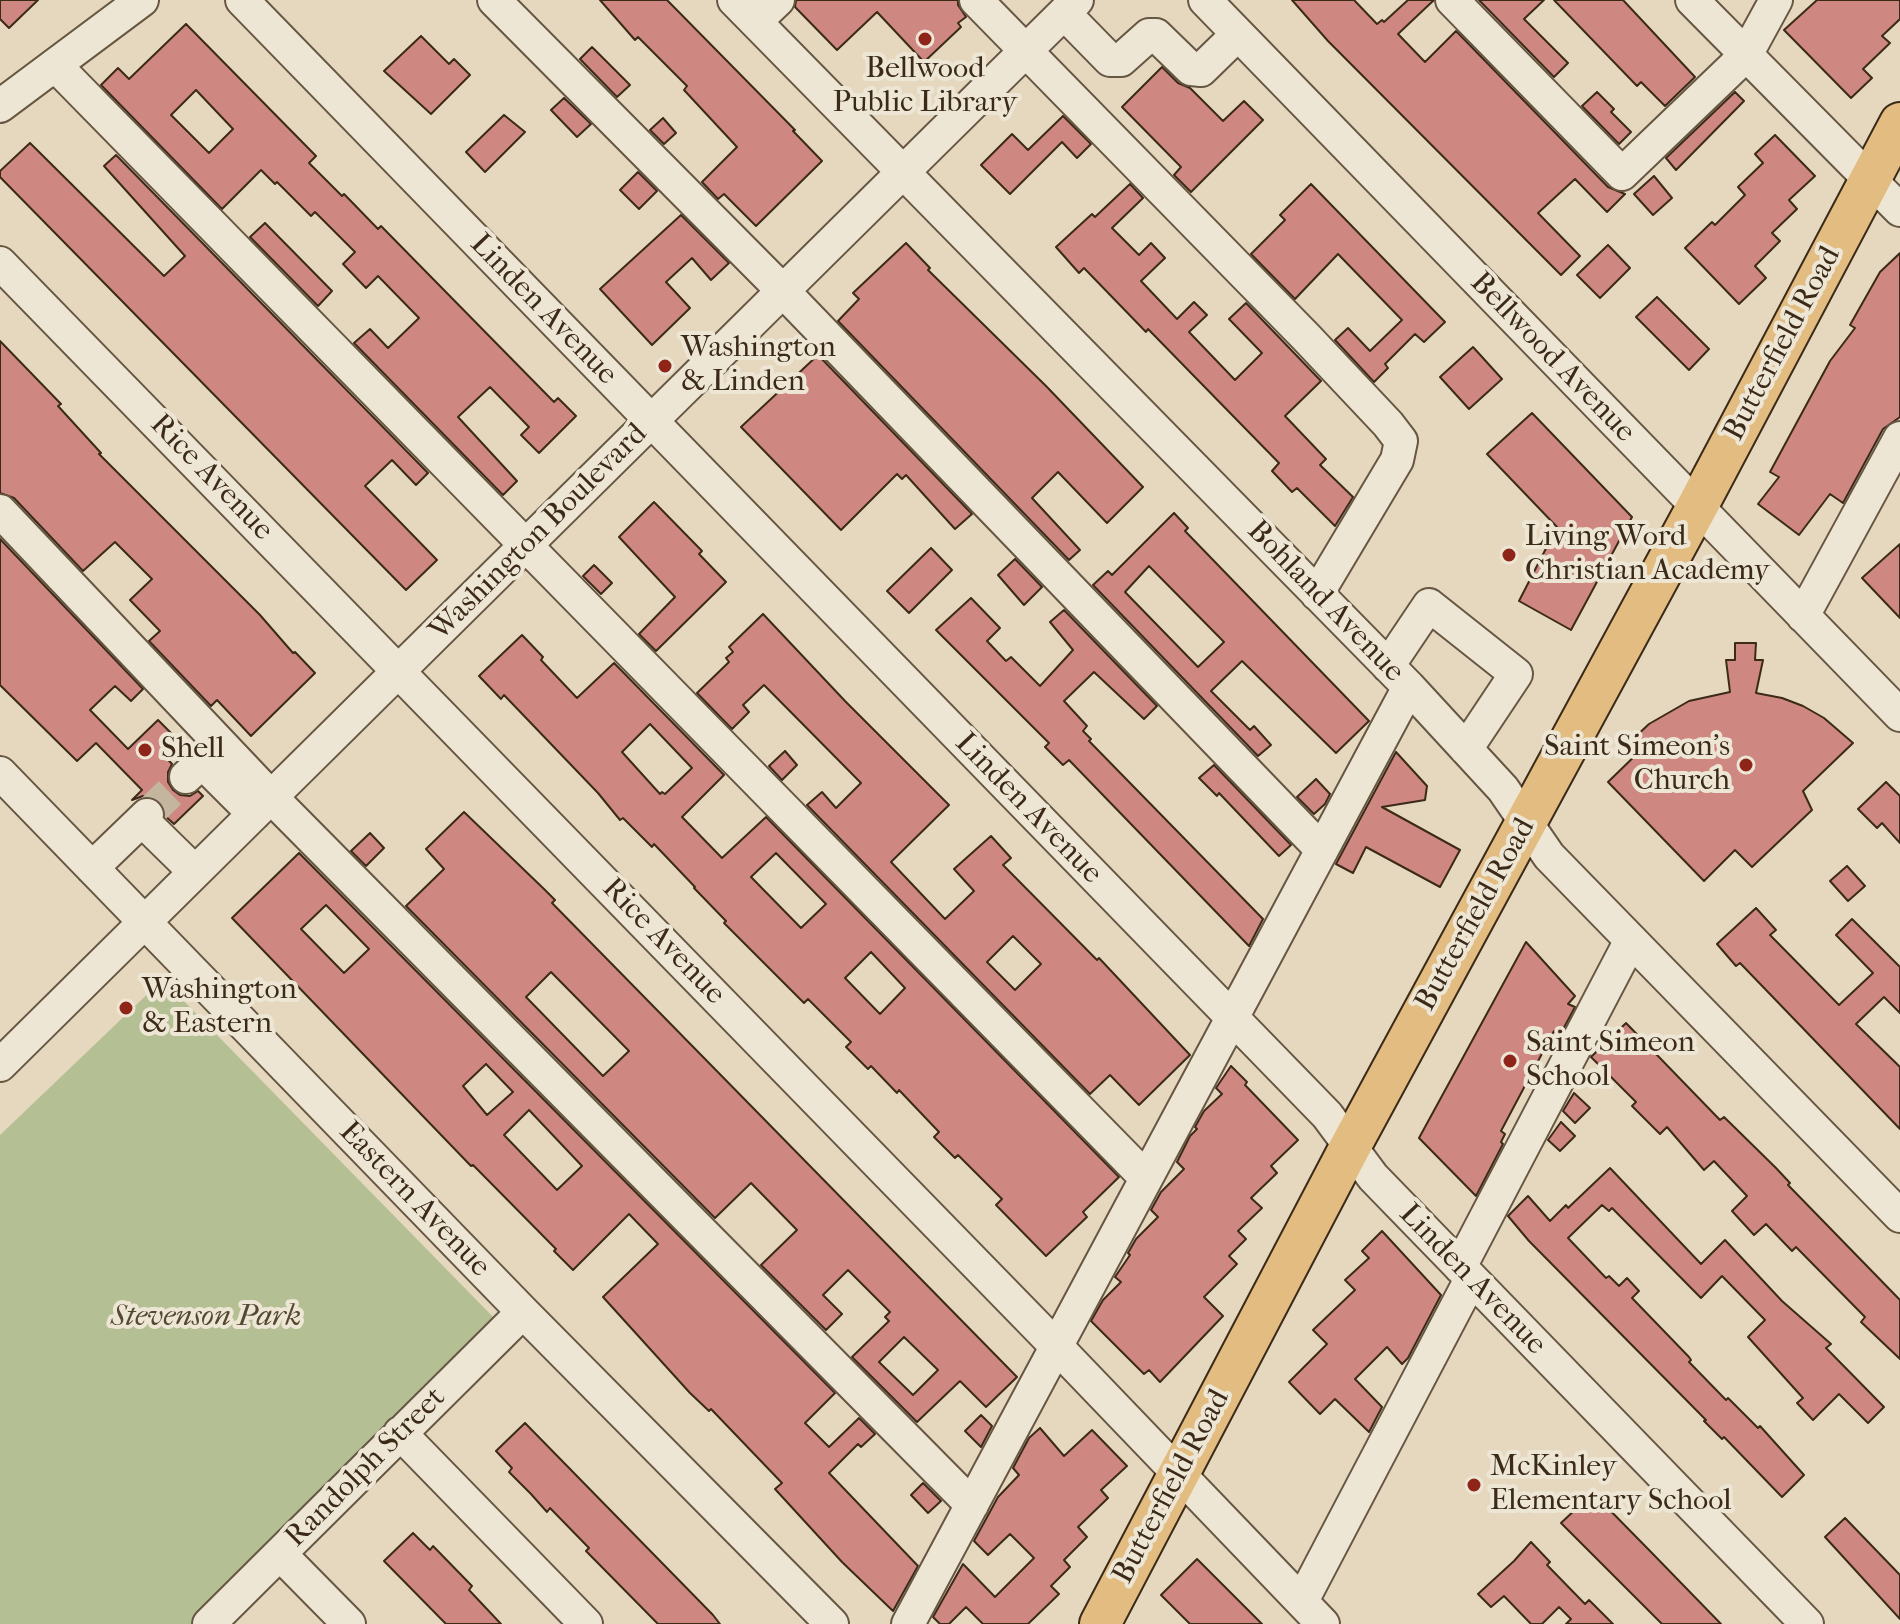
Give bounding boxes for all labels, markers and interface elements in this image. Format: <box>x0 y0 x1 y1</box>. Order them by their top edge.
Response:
marker: Bellwood Public Library <box>916 30 934 48</box>
place label: Bellwood Public Library <box>833 52 1017 122</box>
street label: Linden Avenue <box>462 227 624 393</box>
street label: Butterfield Road <box>1717 241 1849 447</box>
street label: Bellwood Avenue <box>1462 266 1642 450</box>
place label: Washington & Linden <box>681 331 836 402</box>
marker: Washington & Linden <box>656 357 674 375</box>
street label: Rice Avenue <box>142 407 280 549</box>
street label: Washington Boulevard <box>423 417 655 649</box>
street label: Bohland Avenue <box>1239 514 1411 690</box>
place label: Living Word Christian Academy <box>1525 520 1770 590</box>
marker: Living Word Christian Academy <box>1500 546 1518 564</box>
street label: Linden Avenue <box>947 726 1109 892</box>
place label: Saint Simeon's Church <box>1544 730 1730 800</box>
place label: Shell <box>161 732 225 768</box>
marker: Shell <box>136 741 154 759</box>
marker: Saint Simeon's Church <box>1737 756 1755 774</box>
street label: Butterfield Road <box>1408 812 1544 1018</box>
street label: Rice Avenue <box>594 871 732 1013</box>
place label: Washington & Eastern <box>142 973 297 1044</box>
marker: Washington & Eastern <box>117 999 135 1017</box>
place label: Saint Simeon School <box>1526 1026 1695 1096</box>
marker: Saint Simeon School <box>1501 1052 1519 1070</box>
street label: Eastern Avenue <box>331 1115 497 1285</box>
street label: Linden Avenue <box>1391 1197 1553 1363</box>
park label: Stevenson Park <box>111 1300 301 1336</box>
street label: Randolph Street <box>279 1381 453 1555</box>
street label: Butterfield Road <box>1106 1384 1238 1590</box>
place label: McKinley Elementary School <box>1490 1450 1732 1520</box>
marker: McKinley Elementary School <box>1465 1476 1483 1494</box>

